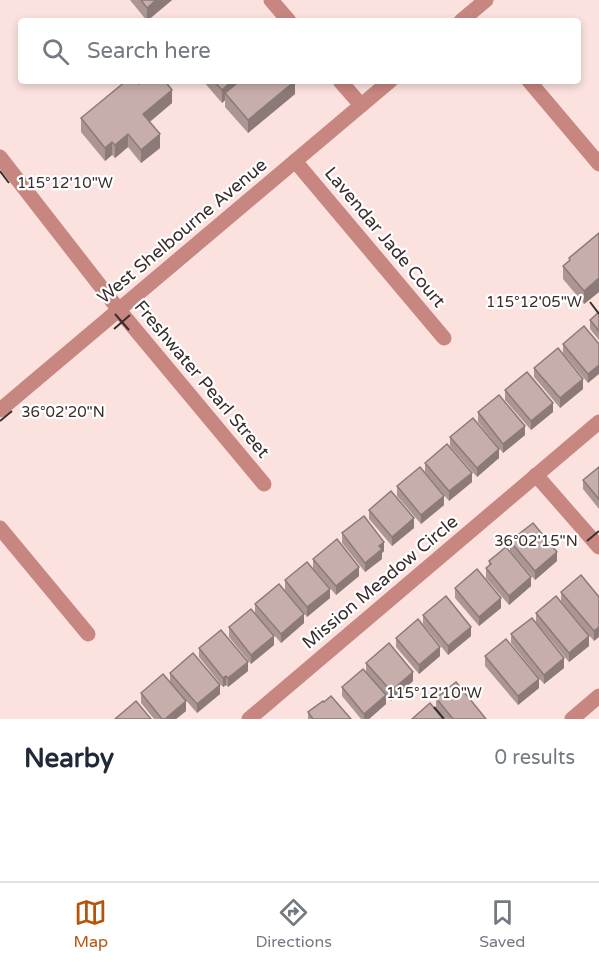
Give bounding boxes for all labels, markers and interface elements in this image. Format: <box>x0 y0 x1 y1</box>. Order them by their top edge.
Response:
search box <box>18 18 581 84</box>
icon: search <box>39 35 72 68</box>
text: Search here <box>87 38 211 64</box>
street label: West Shelbourne Avenue <box>93 154 271 308</box>
street label: Lavendar Jade Court <box>320 162 450 312</box>
text: 115°12'10"W <box>17 174 113 192</box>
text: 115°12'05"W <box>486 293 582 311</box>
street label: Freshwater Pearl Street <box>130 296 274 462</box>
text: 36°02'20"N <box>21 403 105 421</box>
street label: Mission Meadow Circle <box>298 510 462 654</box>
text: 36°02'15"N <box>494 532 578 550</box>
text: 115°12'10"W <box>386 684 482 702</box>
text: Nearby <box>24 743 114 774</box>
text: 0 results <box>495 746 575 770</box>
tab: Map <box>74 896 108 952</box>
tab: Directions <box>255 896 332 952</box>
tab: Saved <box>479 896 525 952</box>

